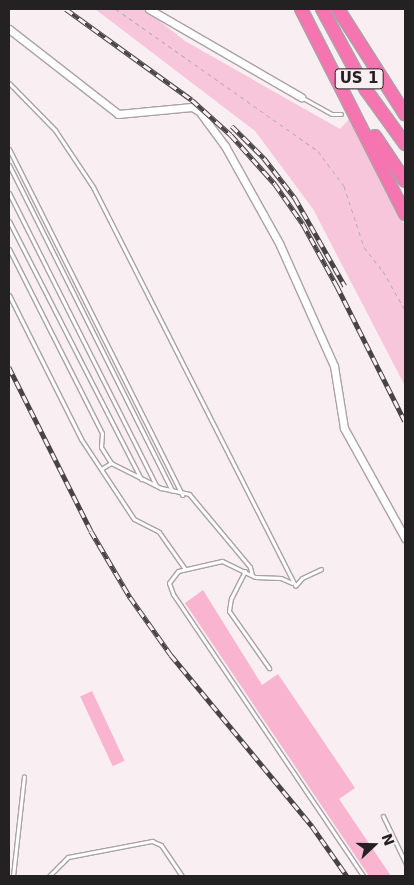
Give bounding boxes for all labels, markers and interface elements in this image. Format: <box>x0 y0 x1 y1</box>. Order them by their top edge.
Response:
road number: US 1 <box>334 66 384 92</box>
north arrow <box>349 820 399 870</box>
text: N <box>378 831 398 848</box>

